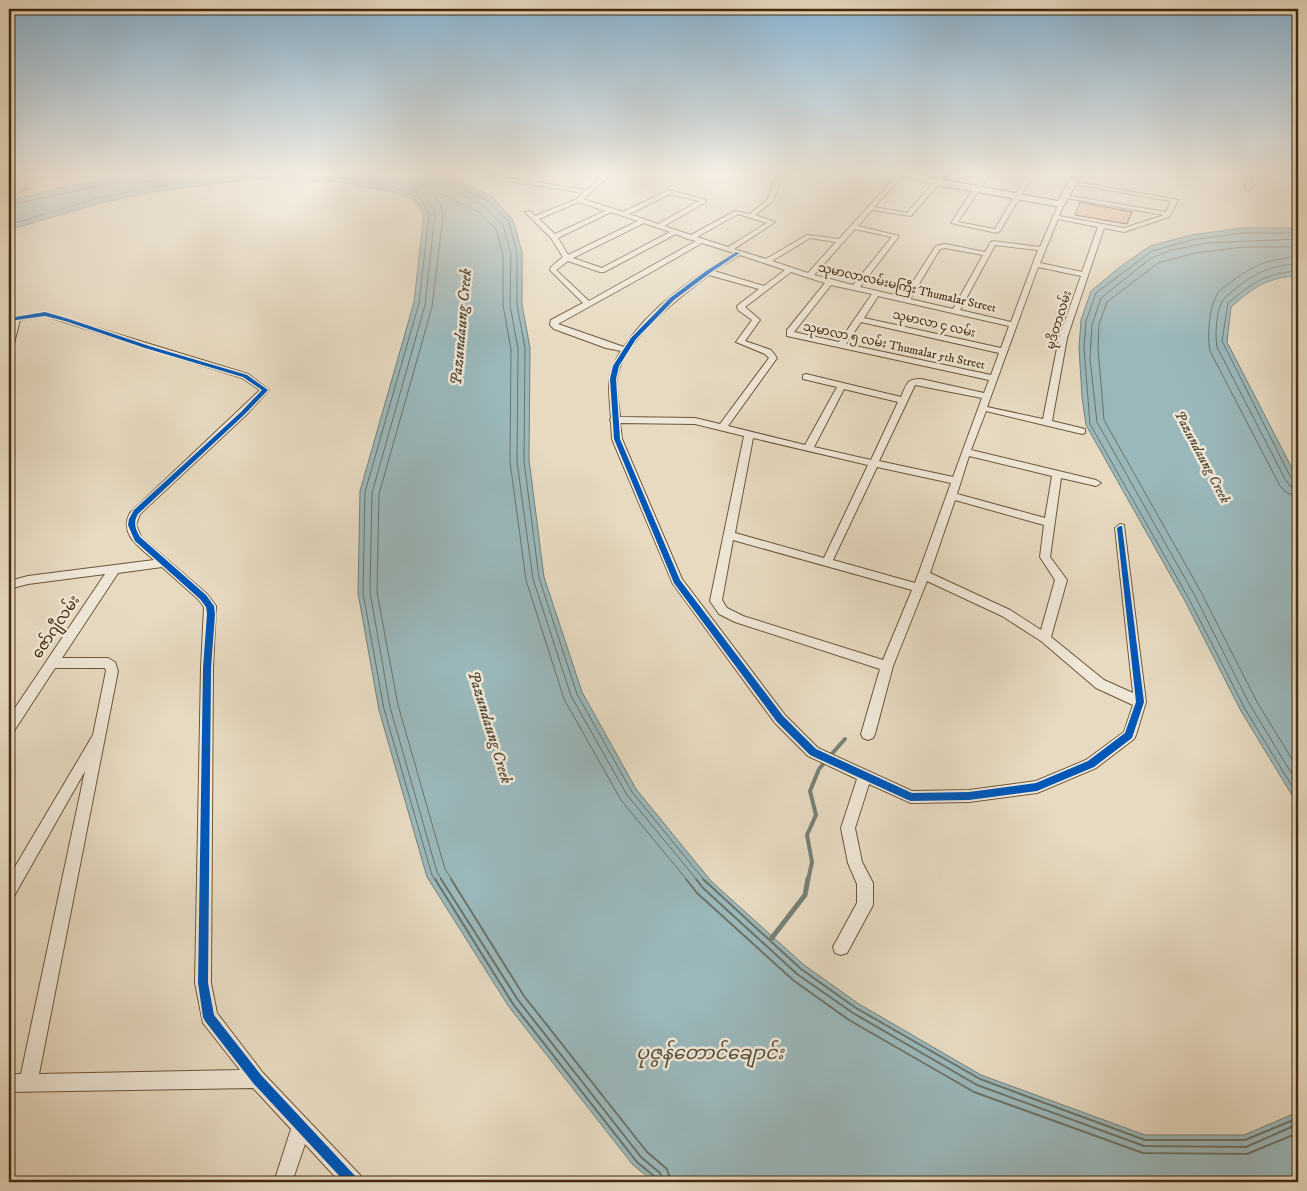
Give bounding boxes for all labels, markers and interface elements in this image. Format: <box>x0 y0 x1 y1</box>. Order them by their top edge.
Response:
street label: သုမာလာလမ်းမကြီး Thumalar Street <box>816 258 998 318</box>
water label: Pazundaung Creek <box>446 267 476 386</box>
street label: မုဒိတာလမ်း <box>1041 288 1077 352</box>
street label: သုမာလာ ၄ လမ်း <box>891 305 977 343</box>
street label: သုမာလာ ၅ လမ်း Thumalar 5th Street <box>801 317 987 375</box>
water label: Pazundaung Creek <box>1170 407 1234 507</box>
street label: ဇော်ဂျီလမ်း <box>27 591 86 663</box>
water label: Pazundaung Creek <box>463 668 517 786</box>
water label: ပုဇွန်တောင်ချောင်း <box>636 1039 785 1068</box>

